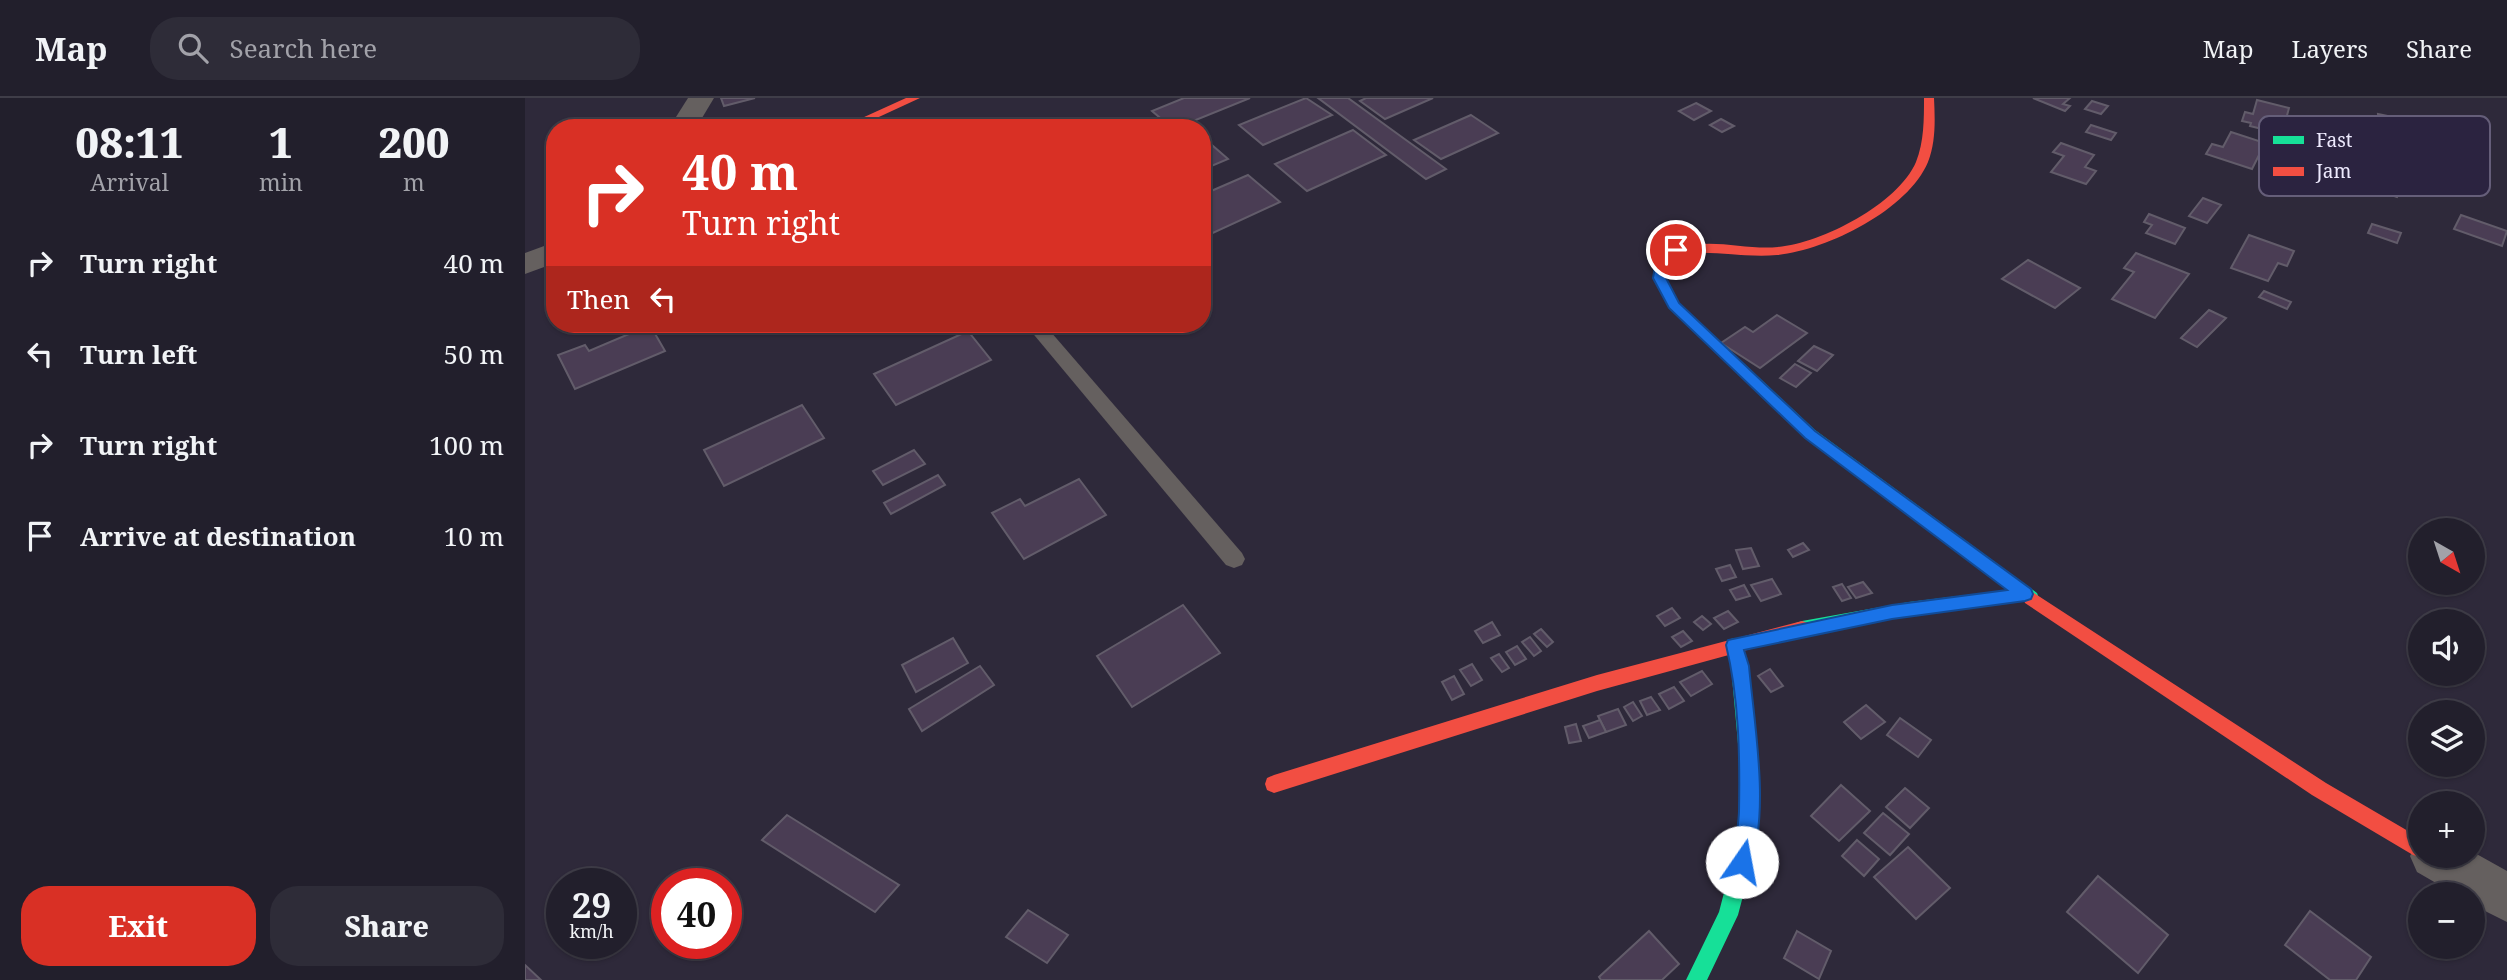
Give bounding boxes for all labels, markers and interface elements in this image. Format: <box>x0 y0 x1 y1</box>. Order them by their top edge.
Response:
search box <box>150 17 640 80</box>
text: Map <box>35 26 108 71</box>
icon: search <box>174 29 212 67</box>
text: Search here <box>230 30 377 66</box>
text: Map <box>2203 32 2254 65</box>
text: Layers <box>2292 32 2368 65</box>
text: Share <box>2406 32 2472 65</box>
text: 08:11 <box>75 113 184 170</box>
text: 1 <box>269 113 293 170</box>
text: 200 <box>378 113 450 170</box>
legend <box>2259 116 2490 196</box>
text: Fast <box>2316 127 2353 153</box>
text: 40 m <box>682 138 798 204</box>
icon: right <box>567 147 658 238</box>
text: Jam <box>2315 158 2351 184</box>
text: Arrival <box>90 166 169 198</box>
text: min <box>259 166 303 198</box>
text: m <box>403 166 425 198</box>
text: Turn right <box>682 201 840 244</box>
pin <box>1646 220 1706 280</box>
icon: arrive <box>1657 231 1695 269</box>
icon: right <box>21 244 59 282</box>
text: Turn right <box>80 245 217 281</box>
text: 40 m <box>444 245 504 281</box>
icon: left <box>644 280 682 318</box>
text: Then <box>567 281 630 317</box>
icon: left <box>21 335 59 373</box>
text: Turn left <box>80 336 197 372</box>
text: 50 m <box>444 336 504 372</box>
icon: right <box>21 426 59 464</box>
text: Turn right <box>80 427 217 463</box>
text: 100 m <box>429 427 504 463</box>
icon: arrive <box>21 517 59 555</box>
text: Arrive at destination <box>80 518 356 554</box>
text: 10 m <box>444 518 504 554</box>
north arrow <box>2408 518 2485 595</box>
map controls <box>2408 518 2485 959</box>
button: sound <box>2408 609 2485 686</box>
button: layers <box>2408 700 2485 777</box>
button: + <box>2408 791 2485 868</box>
position arrow <box>1705 825 1779 899</box>
speed limit sign: 40 <box>651 868 742 959</box>
text: 29 <box>572 881 611 928</box>
button: − <box>2408 882 2485 959</box>
button: Exit <box>21 886 256 966</box>
button: Share <box>270 886 504 966</box>
text: km/h <box>569 919 614 943</box>

